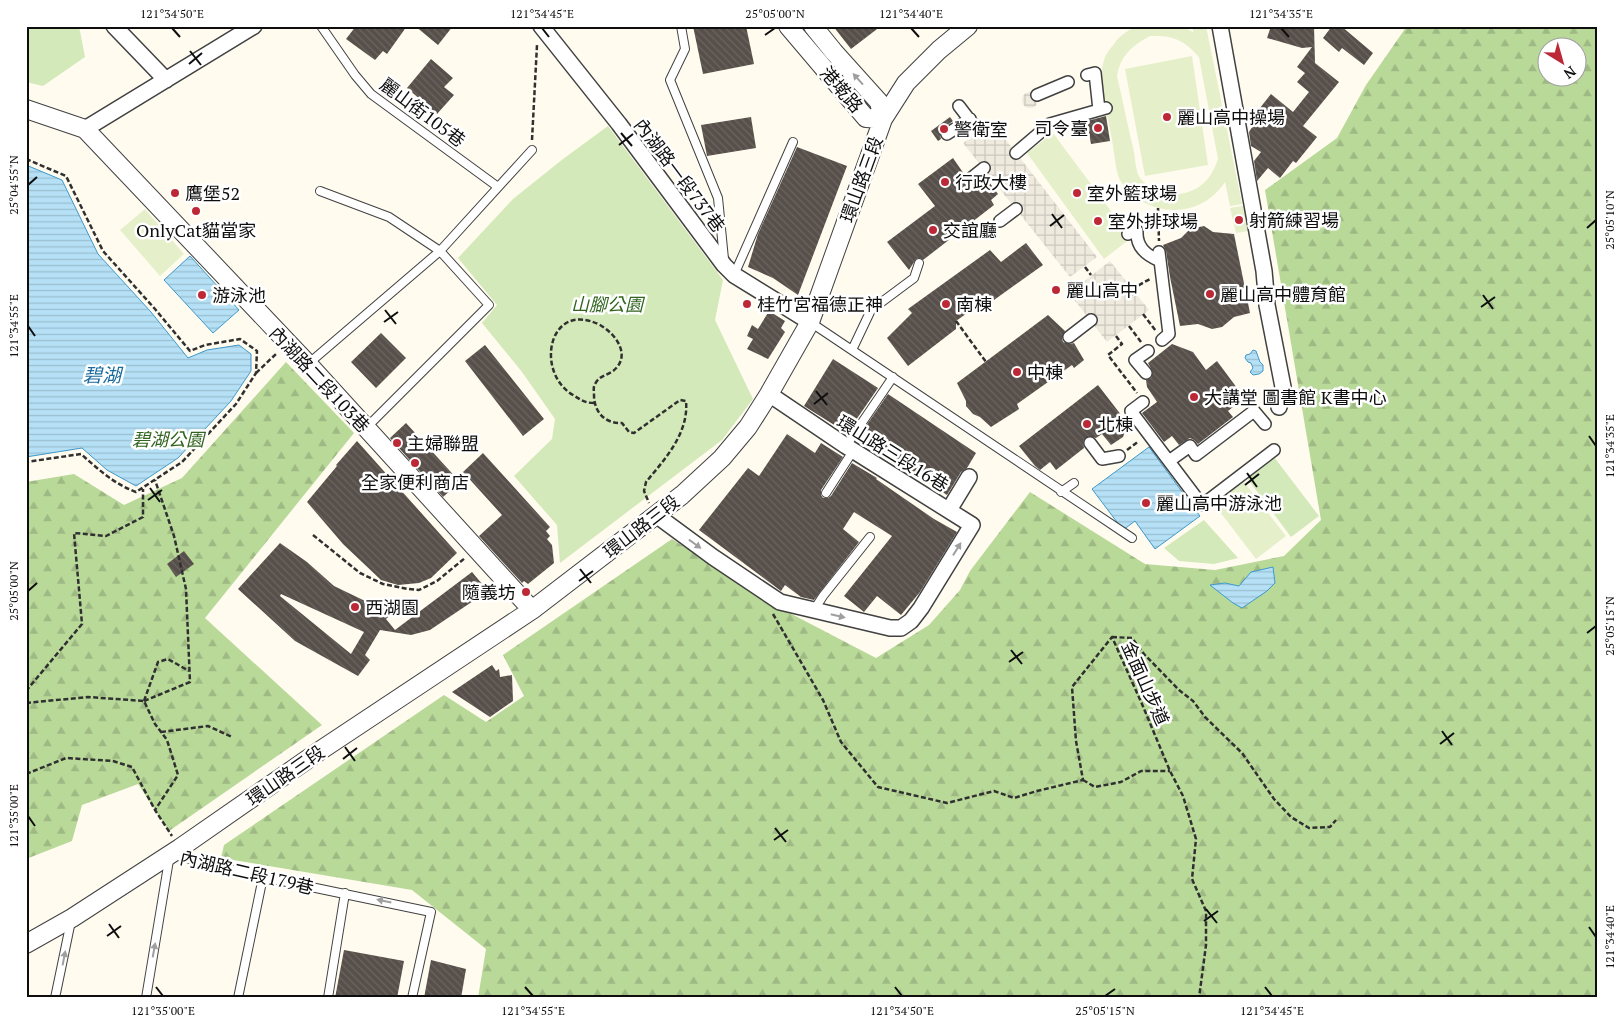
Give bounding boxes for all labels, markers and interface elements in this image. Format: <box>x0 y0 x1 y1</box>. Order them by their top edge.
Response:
text: 121°34'50"E <box>140 6 204 21</box>
text: 121°34'45"E <box>510 6 574 21</box>
text: 25°05'00"N <box>745 6 805 21</box>
text: 121°34'40"E <box>879 6 943 21</box>
text: 121°34'35"E <box>1249 6 1313 21</box>
north arrow <box>1536 38 1586 88</box>
street label: 港墘路 <box>815 61 869 117</box>
text: N <box>1560 62 1580 84</box>
street label: 麗山街105巷 <box>376 72 470 152</box>
one-way arrow <box>852 73 864 85</box>
place label: 麗山高中操場 <box>1177 105 1285 129</box>
marker: 麗山高中操場 <box>1161 111 1173 123</box>
street label: 內湖路一段737巷 <box>629 113 731 237</box>
place label: 司令臺 <box>1034 116 1088 140</box>
place label: 警衛室 <box>954 117 1008 141</box>
marker: 司令臺 <box>1092 122 1104 134</box>
marker: 警衛室 <box>938 123 950 135</box>
street label: 環山路三段 <box>834 133 888 225</box>
text: 25°04'55"N <box>6 155 21 215</box>
place label: 行政大樓 <box>955 170 1027 194</box>
marker: 行政大樓 <box>939 176 951 188</box>
place label: 鷹堡52 <box>185 181 240 205</box>
place label: 室外籃球場 <box>1087 181 1177 205</box>
marker: 鷹堡52 <box>169 187 181 199</box>
marker: 室外籃球場 <box>1071 187 1083 199</box>
text: 25°05'10"N <box>1602 190 1617 250</box>
marker: OnlyCat貓當家 <box>190 205 202 217</box>
place label: 射箭練習場 <box>1249 208 1339 232</box>
place label: 室外排球場 <box>1108 209 1198 233</box>
marker: 射箭練習場 <box>1233 214 1245 226</box>
marker: 室外排球場 <box>1092 215 1104 227</box>
place label: OnlyCat貓當家 <box>136 218 256 242</box>
place label: 交誼廳 <box>943 218 997 242</box>
marker: 交誼廳 <box>927 224 939 236</box>
place label: 麗山高中 <box>1066 278 1138 302</box>
place label: 麗山高中體育館 <box>1220 282 1346 306</box>
place label: 游泳池 <box>212 283 266 307</box>
marker: 麗山高中 <box>1050 284 1062 296</box>
marker: 麗山高中體育館 <box>1204 288 1216 300</box>
marker: 游泳池 <box>196 289 208 301</box>
park label: 山腳公園 <box>571 292 646 316</box>
place label: 桂竹宮福德正神 <box>757 292 883 316</box>
place label: 南棟 <box>956 292 992 316</box>
text: 121°34'55"E <box>6 294 21 358</box>
marker: 桂竹宮福德正神 <box>741 298 753 310</box>
marker: 南棟 <box>940 298 952 310</box>
street label: 內湖路二段103巷 <box>265 321 375 437</box>
place label: 中棟 <box>1027 360 1063 384</box>
water label: 碧湖 <box>83 362 124 387</box>
marker: 中棟 <box>1011 366 1023 378</box>
place label: 大講堂 圖書館 K書中心 <box>1204 385 1386 409</box>
marker: 大講堂 圖書館 K書中心 <box>1188 391 1200 403</box>
street label: 環山路三段16巷 <box>833 409 953 497</box>
place label: 北棟 <box>1097 412 1133 436</box>
text: 121°34'35"E <box>1602 414 1617 478</box>
marker: 北棟 <box>1081 418 1093 430</box>
park label: 碧湖公園 <box>132 427 207 451</box>
place label: 主婦聯盟 <box>407 431 479 455</box>
marker: 主婦聯盟 <box>391 437 403 449</box>
marker: 全家便利商店 <box>409 457 421 469</box>
place label: 全家便利商店 <box>361 470 469 494</box>
street label: 環山路三段 <box>598 489 684 563</box>
place label: 麗山高中游泳池 <box>1156 491 1282 515</box>
marker: 麗山高中游泳池 <box>1140 497 1152 509</box>
one-way arrow <box>688 539 702 549</box>
one-way arrow <box>953 542 962 555</box>
text: 25°05'00"N <box>6 561 21 621</box>
place label: 隨義坊 <box>462 580 516 604</box>
marker: 隨義坊 <box>520 586 532 598</box>
place label: 西湖園 <box>365 595 419 619</box>
text: 25°05'15"N <box>1602 596 1617 656</box>
marker: 西湖園 <box>349 601 361 613</box>
one-way arrow <box>831 612 846 620</box>
street label: 金面山步道 <box>1117 637 1175 729</box>
street label: 環山路三段 <box>241 739 329 811</box>
text: 121°35'00"E <box>6 784 21 848</box>
street label: 內湖路二段179巷 <box>178 845 316 899</box>
one-way arrow <box>375 897 391 905</box>
text: 121°34'40"E <box>1602 905 1617 969</box>
one-way arrow <box>150 941 158 957</box>
one-way arrow <box>60 949 68 965</box>
text: 121°35'00"E <box>131 1003 195 1018</box>
text: 121°34'55"E <box>501 1003 565 1018</box>
text: 121°34'50"E <box>870 1003 934 1018</box>
text: 25°05'15"N <box>1075 1003 1135 1018</box>
text: 121°34'45"E <box>1240 1003 1304 1018</box>

